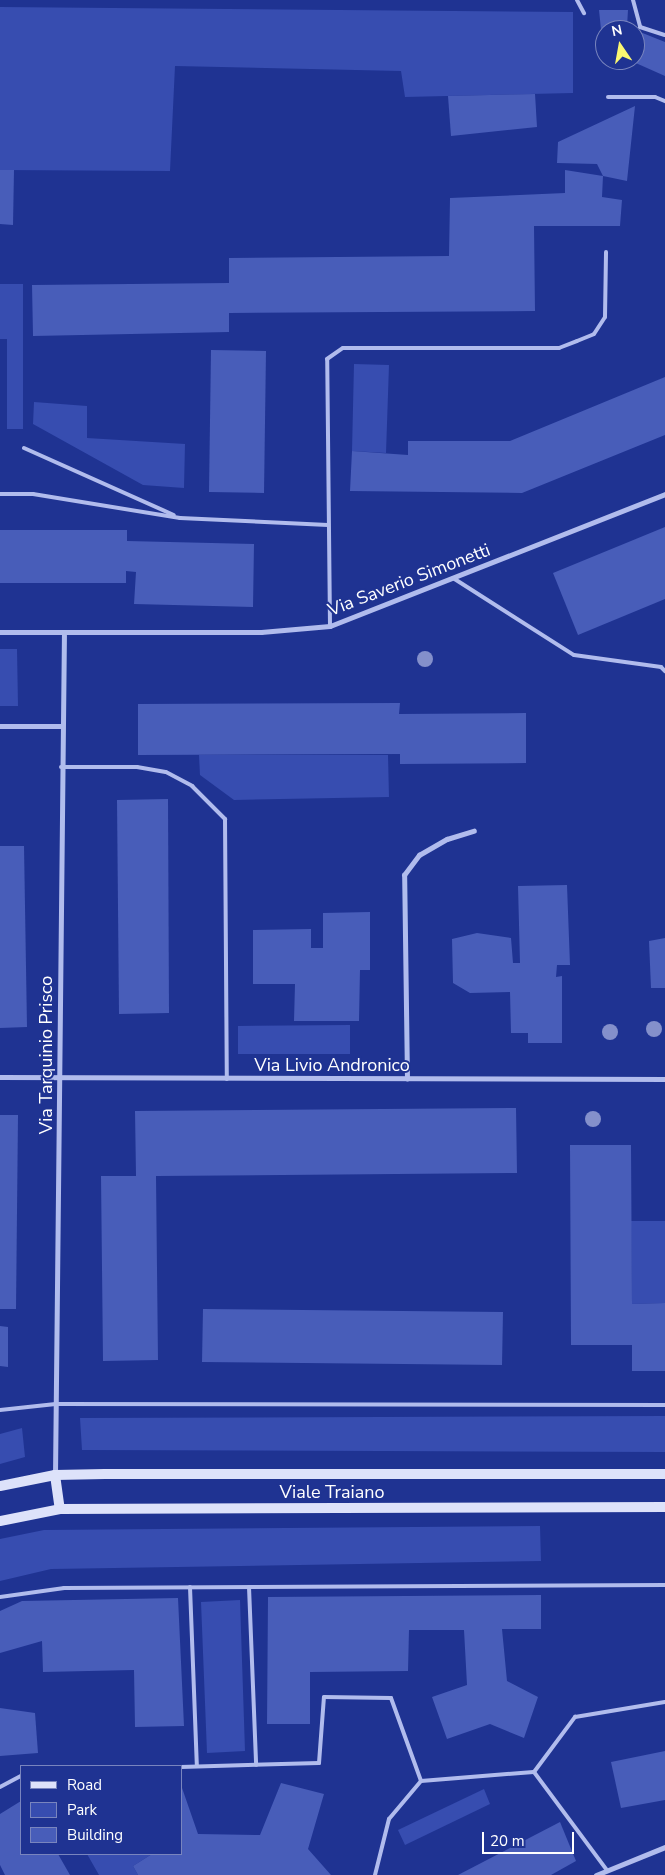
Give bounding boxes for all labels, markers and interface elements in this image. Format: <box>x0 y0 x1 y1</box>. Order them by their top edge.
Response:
north arrow <box>595 20 645 70</box>
text: N <box>610 20 624 41</box>
street label: Via Saverio Simonetti <box>325 539 493 621</box>
street label: Via Tarquinio Prisco <box>35 976 57 1134</box>
street label: Via Livio Andronico <box>254 1054 410 1076</box>
street label: Viale Traiano <box>280 1481 384 1503</box>
legend <box>20 1765 182 1855</box>
text: Road <box>67 1775 102 1795</box>
text: Park <box>67 1800 97 1820</box>
scale bar <box>485 1822 578 1854</box>
text: Building <box>67 1825 123 1845</box>
text: 20 m <box>490 1831 525 1851</box>

